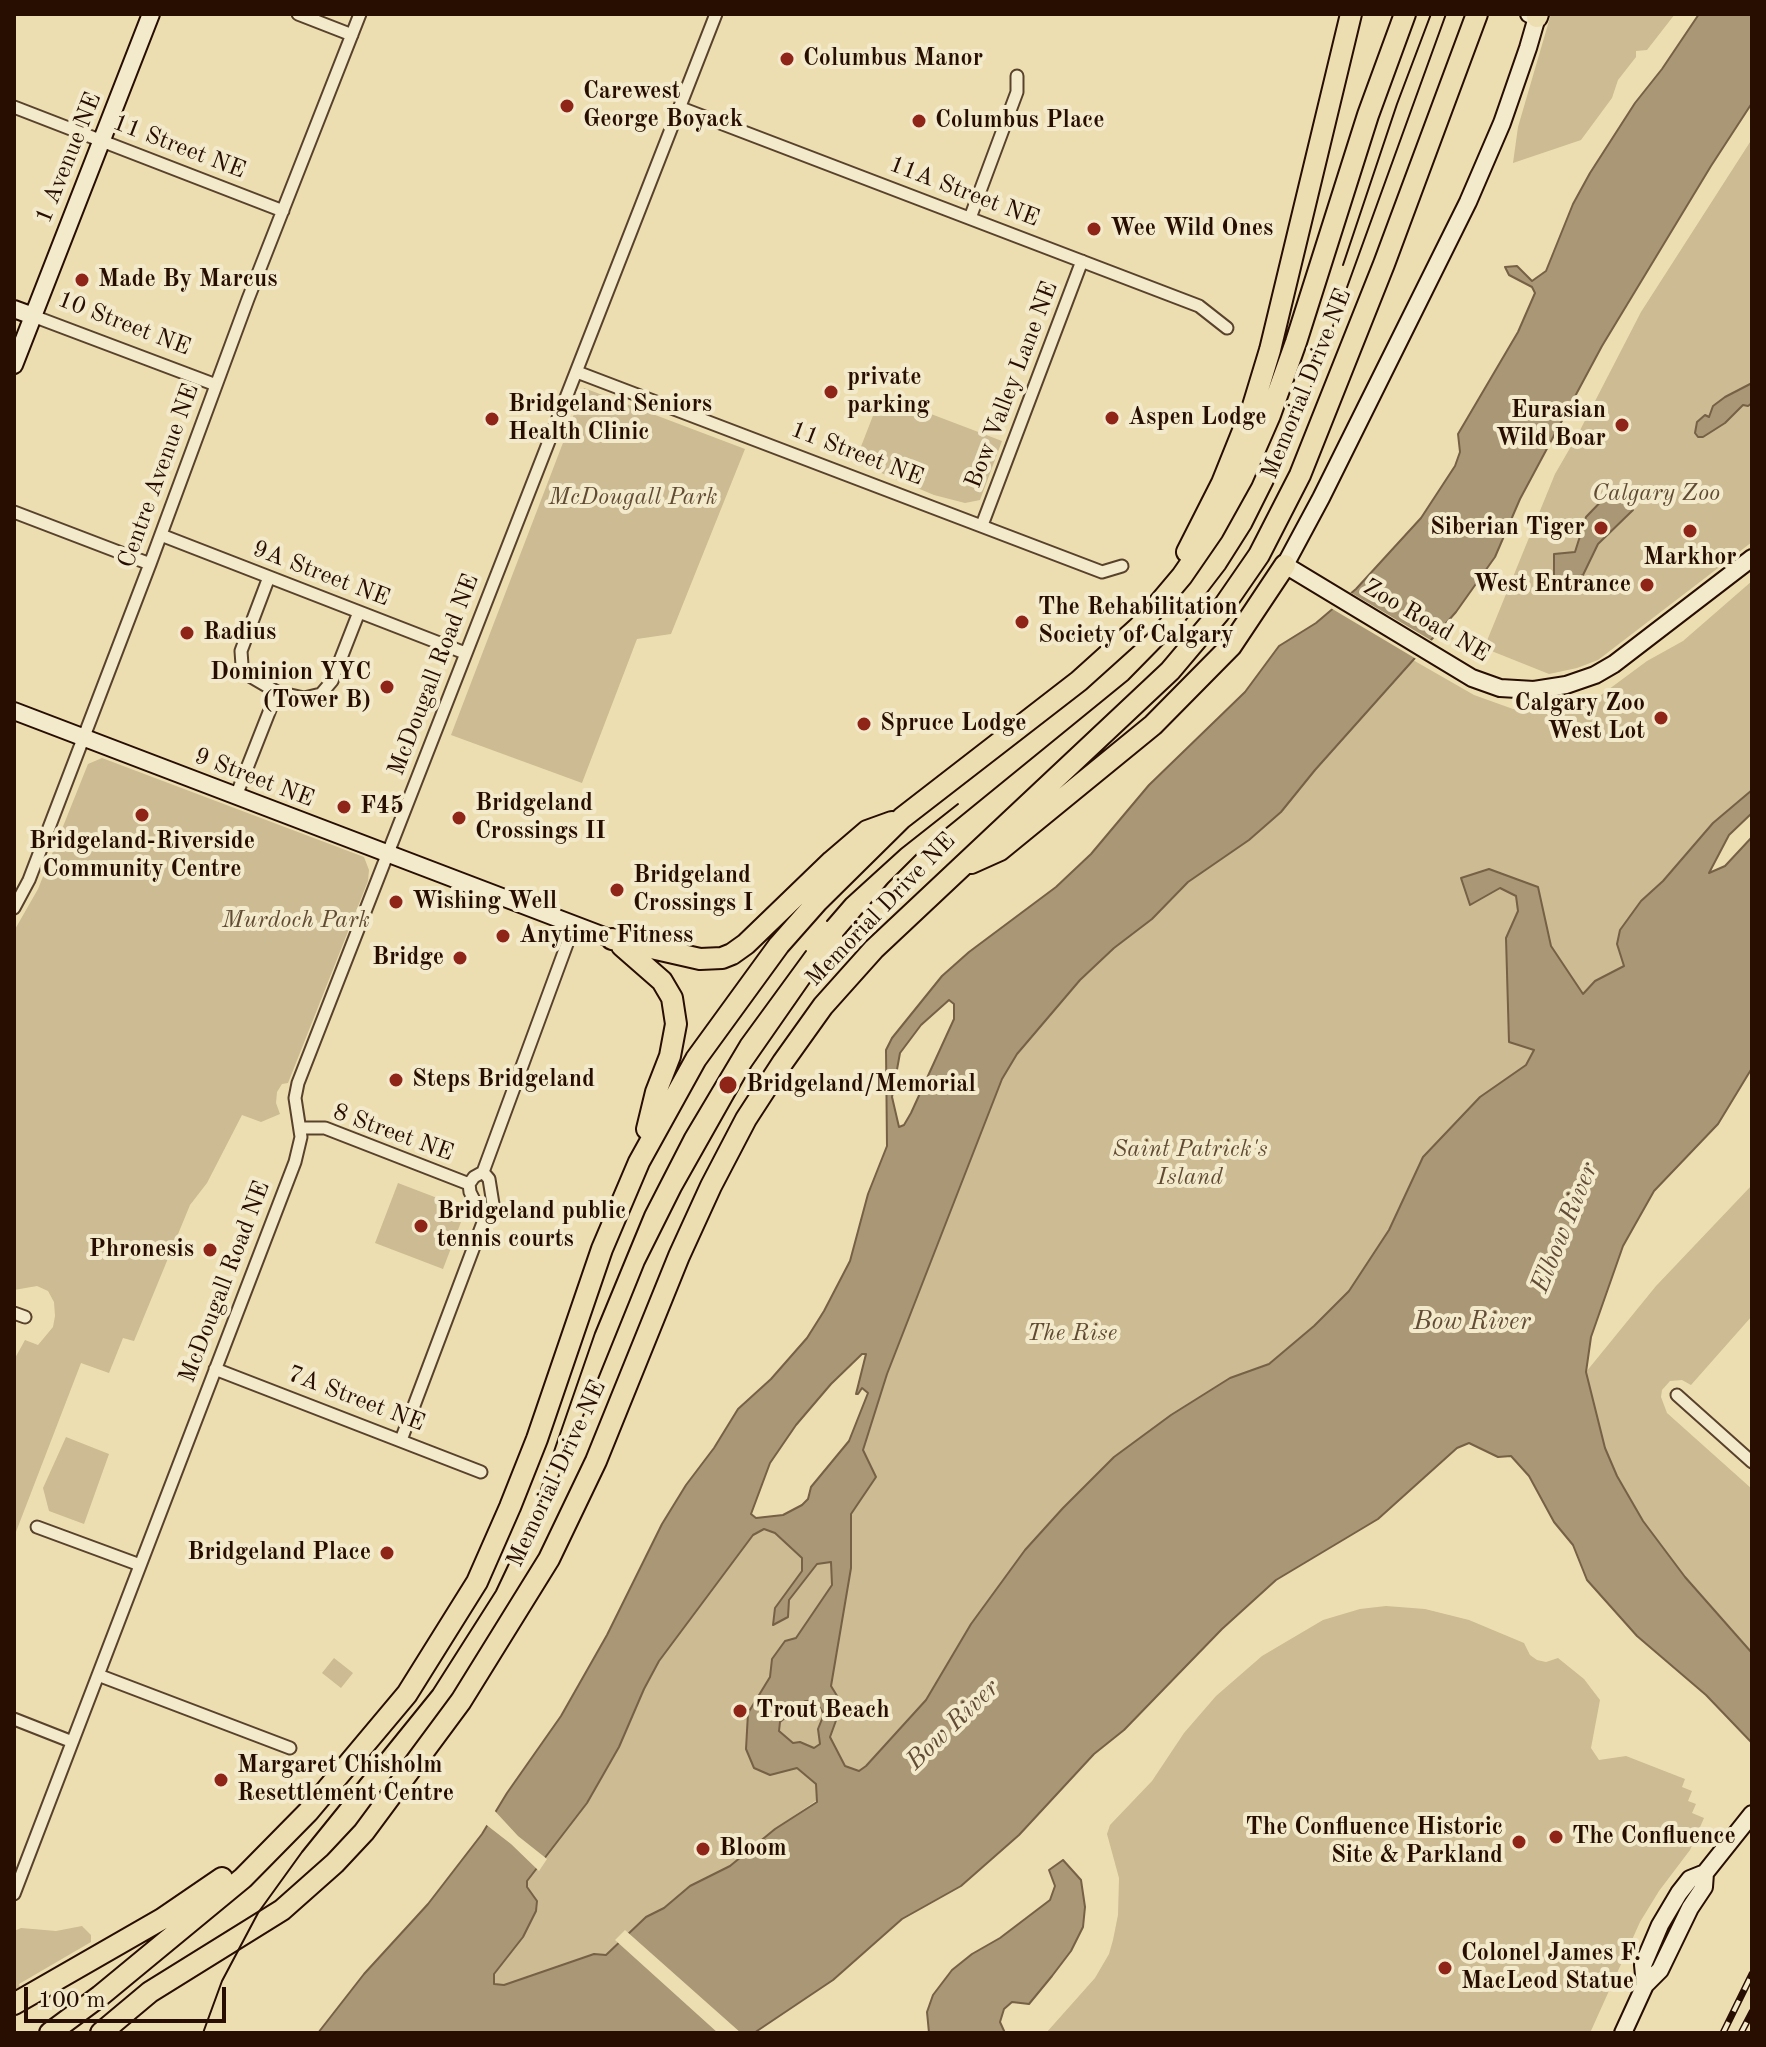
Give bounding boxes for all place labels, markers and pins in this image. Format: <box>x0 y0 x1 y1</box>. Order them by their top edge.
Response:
place label: Columbus Manor <box>803 45 983 73</box>
marker: Columbus Manor <box>778 50 796 68</box>
place label: Carewest George Boyack <box>583 78 743 134</box>
marker: Carewest George Boyack <box>558 97 576 115</box>
place label: Columbus Place <box>935 107 1105 135</box>
marker: Columbus Place <box>910 112 928 130</box>
place label: Wee Wild Ones <box>1110 215 1273 243</box>
marker: Wee Wild Ones <box>1085 220 1103 238</box>
place label: Made By Marcus <box>98 266 278 294</box>
marker: Made By Marcus <box>73 271 91 289</box>
place label: private parking <box>847 364 930 420</box>
marker: private parking <box>822 383 840 401</box>
place label: Bridgeland Seniors Health Clinic <box>508 391 712 447</box>
place label: Eurasian Wild Boar <box>1496 397 1606 453</box>
place label: Aspen Lodge <box>1128 404 1267 432</box>
marker: Aspen Lodge <box>1103 409 1121 427</box>
marker: Bridgeland Seniors Health Clinic <box>483 410 501 428</box>
marker: Eurasian Wild Boar <box>1613 416 1631 434</box>
place label: Siberian Tiger <box>1430 514 1585 542</box>
marker: Siberian Tiger <box>1592 519 1610 537</box>
marker: Markhor <box>1681 522 1699 540</box>
place label: Markhor <box>1643 544 1737 572</box>
place label: West Entrance <box>1473 571 1631 599</box>
marker: West Entrance <box>1638 576 1656 594</box>
place label: The Rehabilitation Society of Calgary <box>1038 594 1238 650</box>
marker: The Rehabilitation Society of Calgary <box>1013 613 1031 631</box>
place label: Radius <box>203 619 276 647</box>
marker: Radius <box>178 624 196 642</box>
place label: Dominion YYC (Tower B) <box>210 659 371 715</box>
marker: Dominion YYC (Tower B) <box>378 678 396 696</box>
place label: Calgary Zoo West Lot <box>1515 690 1645 746</box>
marker: Calgary Zoo West Lot <box>1652 709 1670 727</box>
place label: Spruce Lodge <box>880 710 1027 738</box>
marker: Spruce Lodge <box>855 715 873 733</box>
place label: Bridgeland Crossings II <box>475 790 606 846</box>
place label: F45 <box>360 793 404 821</box>
marker: F45 <box>335 798 353 816</box>
marker: Bridgeland-Riverside Community Centre <box>133 806 151 824</box>
marker: Bridgeland Crossings II <box>450 809 468 827</box>
place label: Bridgeland-Riverside Community Centre <box>29 828 255 884</box>
place label: Bridgeland Crossings I <box>633 862 753 918</box>
marker: Bridgeland Crossings I <box>608 881 626 899</box>
place label: Wishing Well <box>412 888 557 916</box>
marker: Wishing Well <box>387 893 405 911</box>
place label: Anytime Fitness <box>519 922 693 950</box>
marker: Anytime Fitness <box>494 927 512 945</box>
place label: Bridge <box>372 944 444 972</box>
marker: Bridge <box>451 949 469 967</box>
place label: Steps Bridgeland <box>412 1066 595 1094</box>
marker: Steps Bridgeland <box>387 1071 405 1089</box>
place label: Bridgeland/Memorial <box>746 1071 976 1099</box>
marker: Bridgeland/Memorial <box>717 1074 739 1096</box>
place label: Bridgeland public tennis courts <box>437 1198 626 1254</box>
marker: Bridgeland public tennis courts <box>412 1217 430 1235</box>
place label: Phronesis <box>89 1236 194 1264</box>
marker: Phronesis <box>201 1241 219 1259</box>
place label: Bridgeland Place <box>187 1539 371 1567</box>
marker: Bridgeland Place <box>378 1544 396 1562</box>
place label: Trout Beach <box>756 1697 890 1725</box>
marker: Trout Beach <box>731 1702 749 1720</box>
place label: Margaret Chisholm Resettlement Centre <box>237 1752 454 1808</box>
marker: Margaret Chisholm Resettlement Centre <box>212 1771 230 1789</box>
place label: The Confluence Historic Site & Parkland <box>1246 1814 1503 1870</box>
place label: The Confluence <box>1572 1823 1736 1851</box>
marker: The Confluence <box>1547 1828 1565 1846</box>
marker: The Confluence Historic Site & Parkland <box>1510 1833 1528 1851</box>
place label: Bloom <box>719 1835 787 1863</box>
marker: Bloom <box>694 1840 712 1858</box>
place label: Colonel James F. MacLeod Statue <box>1461 1940 1641 1996</box>
marker: Colonel James F. MacLeod Statue <box>1436 1959 1454 1977</box>

